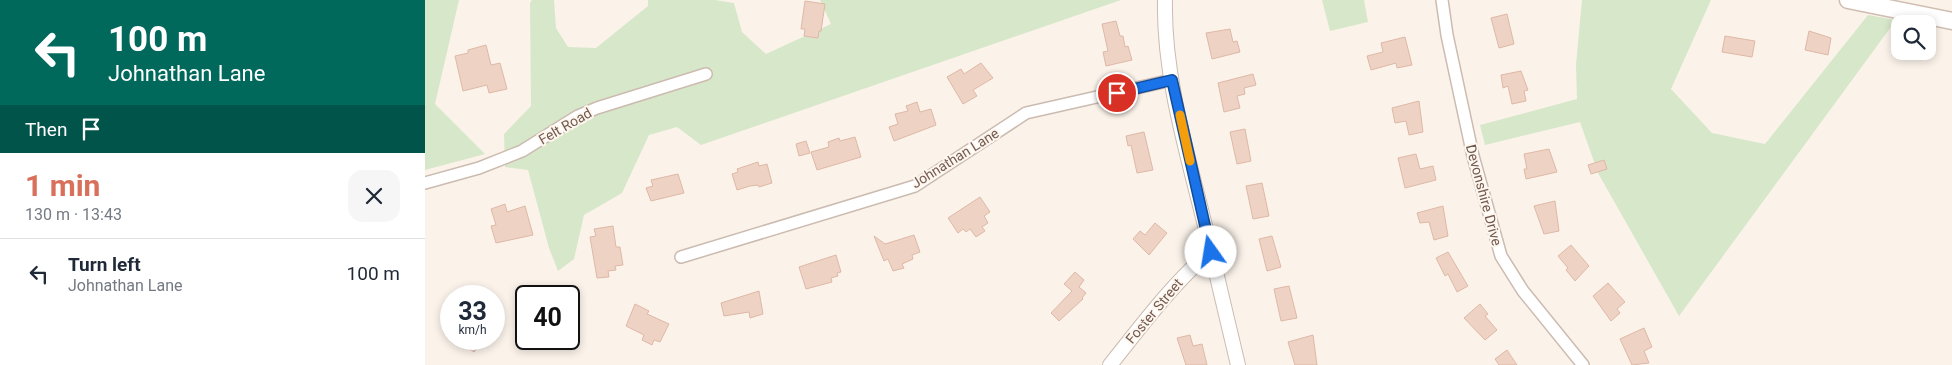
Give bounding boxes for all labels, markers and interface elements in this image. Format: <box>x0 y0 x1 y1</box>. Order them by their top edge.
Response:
map controls <box>1891 15 1936 60</box>
button: search <box>1891 15 1936 60</box>
text: 100 m <box>108 19 207 60</box>
icon: left <box>25 20 90 85</box>
text: Johnathan Lane <box>108 61 265 86</box>
pin <box>1096 72 1138 114</box>
icon: arrive <box>1103 79 1131 107</box>
street label: Felt Road <box>536 104 594 148</box>
icon: arrive <box>77 115 105 143</box>
text: Then <box>25 118 67 141</box>
street label: Johnathan Lane <box>908 125 1002 191</box>
street label: Devonshire Drive <box>1463 143 1505 247</box>
text: 1 min <box>25 168 100 203</box>
button: close <box>348 170 400 222</box>
text: 130 m · 13:43 <box>25 205 122 224</box>
position arrow <box>1184 225 1236 277</box>
text: Turn left <box>68 253 141 276</box>
icon: left <box>25 260 53 288</box>
text: 100 m <box>347 262 400 285</box>
street label: Foster Street <box>1122 275 1186 347</box>
text: Johnathan Lane <box>68 276 183 295</box>
speed limit sign: 40 <box>515 285 580 350</box>
text: 33 <box>458 297 487 326</box>
text: km/h <box>458 323 487 337</box>

